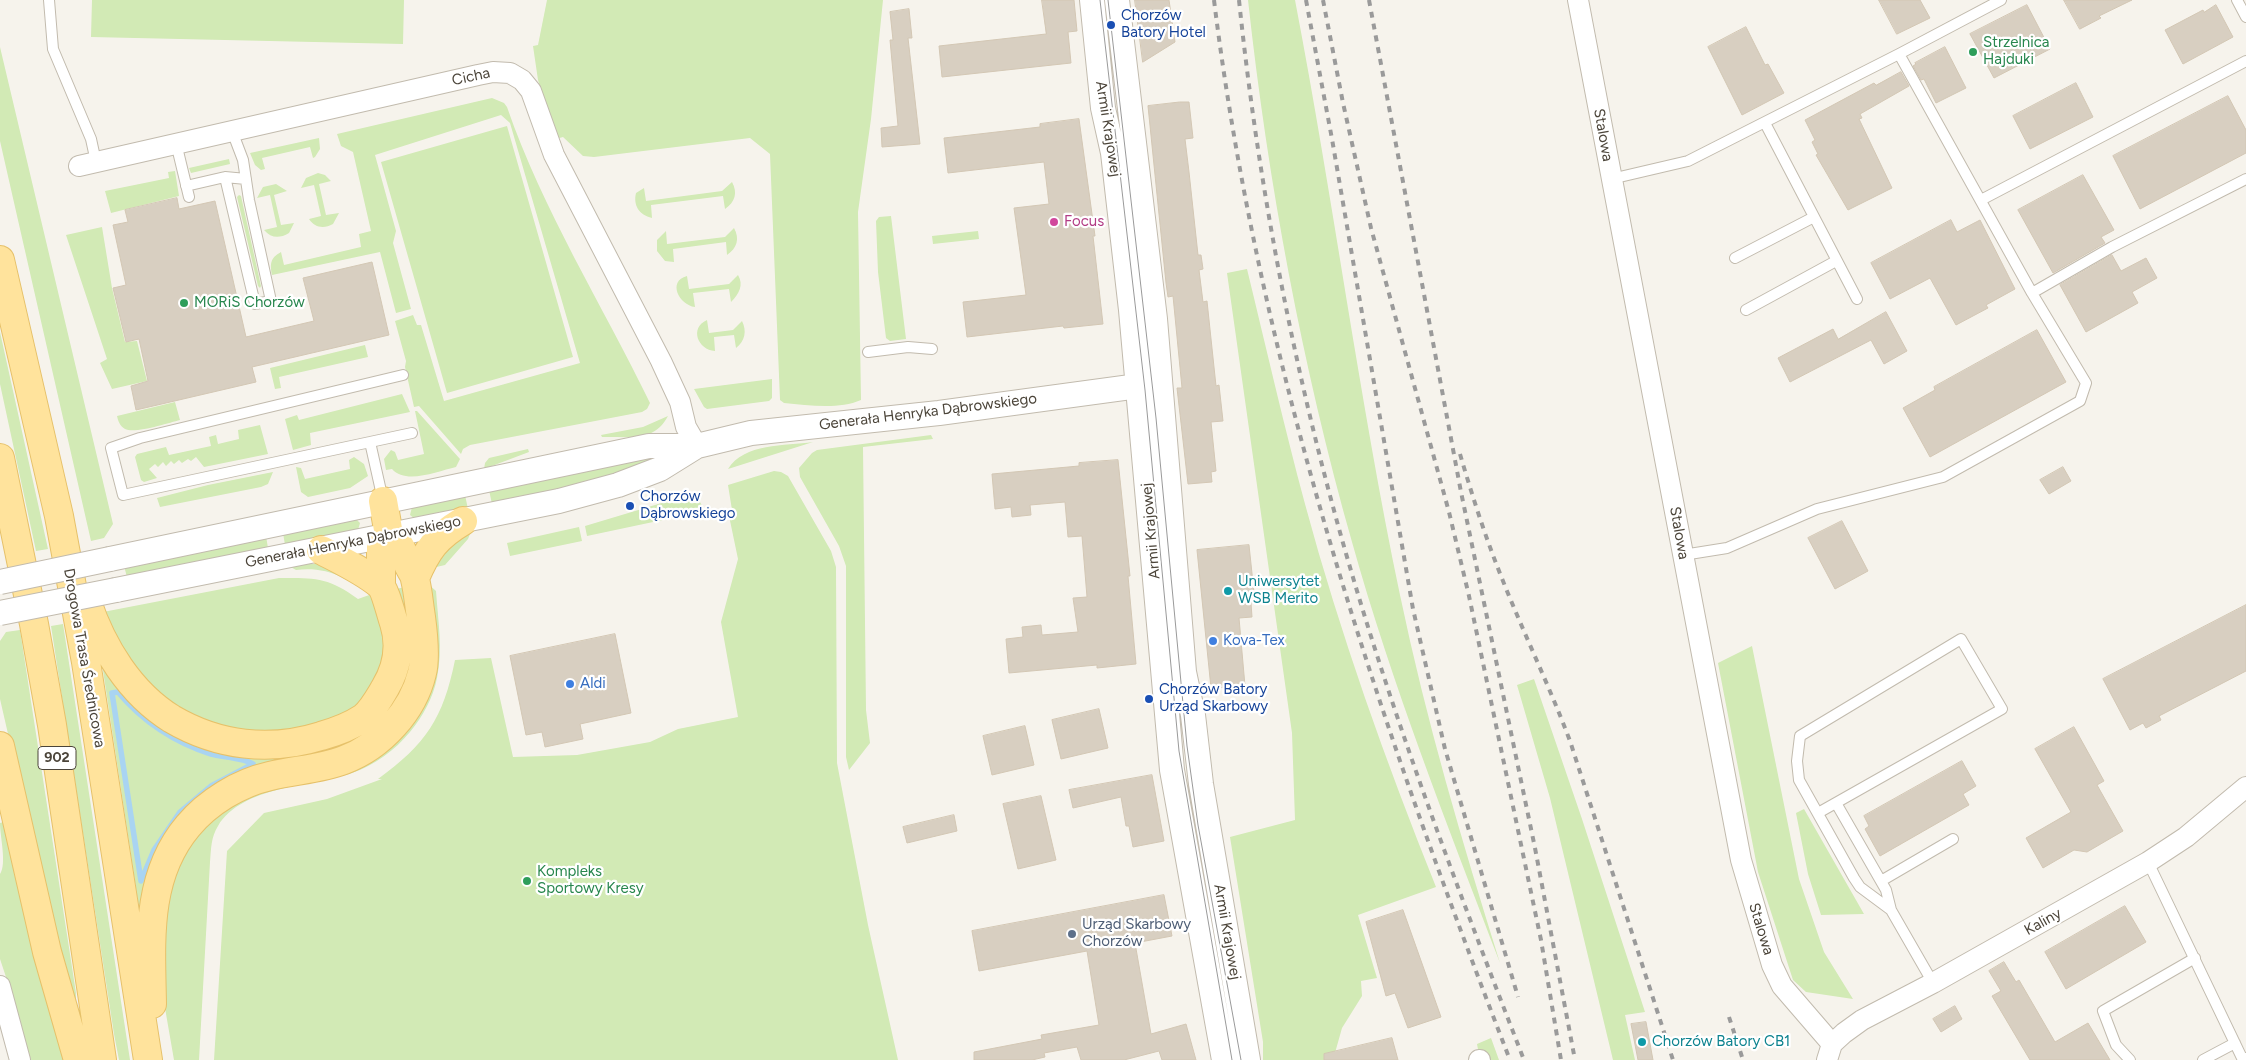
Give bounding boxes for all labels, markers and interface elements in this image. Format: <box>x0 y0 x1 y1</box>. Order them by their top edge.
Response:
place label: Chorzów Batory Hotel <box>1121 7 1206 42</box>
marker: Chorzów Batory Hotel <box>1105 19 1117 31</box>
place label: Strzelnica Hajduki <box>1983 34 2049 69</box>
marker: Strzelnica Hajduki <box>1967 46 1979 58</box>
street label: Cicha <box>450 64 492 90</box>
street label: Armii Krajowej <box>1092 80 1124 178</box>
street label: Stalowa <box>1589 107 1617 163</box>
place label: Focus <box>1064 213 1104 231</box>
marker: Focus <box>1048 216 1060 228</box>
place label: MORiS Chorzów <box>194 294 305 312</box>
marker: MORiS Chorzów <box>178 297 190 309</box>
street label: Generała Henryka Dąbrowskiego <box>818 390 1038 434</box>
street label: Armii Krajowej <box>1138 482 1164 580</box>
place label: Chorzów Dąbrowskiego <box>640 488 736 523</box>
marker: Chorzów Dąbrowskiego <box>624 500 636 512</box>
street label: Stalowa <box>1665 505 1693 561</box>
street label: Generała Henryka Dąbrowskiego <box>244 512 462 572</box>
street label: Drogowa Trasa Średnicowa <box>59 567 109 749</box>
place label: Uniwersytet WSB Merito <box>1238 573 1320 608</box>
marker: Uniwersytet WSB Merito <box>1222 585 1234 597</box>
place label: Kova-Tex <box>1223 632 1285 650</box>
marker: Kova-Tex <box>1207 635 1219 647</box>
place label: Aldi <box>580 675 606 693</box>
marker: Aldi <box>564 678 576 690</box>
place label: Chorzów Batory Urząd Skarbowy <box>1159 681 1268 716</box>
marker: Chorzów Batory Urząd Skarbowy <box>1143 693 1155 705</box>
road number: 902 <box>38 746 76 770</box>
place label: Kompleks Sportowy Kresy <box>537 863 644 898</box>
marker: Kompleks Sportowy Kresy <box>521 875 533 887</box>
street label: Armii Krajowej <box>1210 883 1244 981</box>
street label: Stalowa <box>1745 901 1777 957</box>
street label: Kaliny <box>2021 905 2065 939</box>
place label: Urząd Skarbowy Chorzów <box>1082 916 1191 951</box>
marker: Urząd Skarbowy Chorzów <box>1066 928 1078 940</box>
place label: Chorzów Batory CB1 <box>1652 1033 1790 1051</box>
marker: Chorzów Batory CB1 <box>1636 1036 1648 1048</box>

